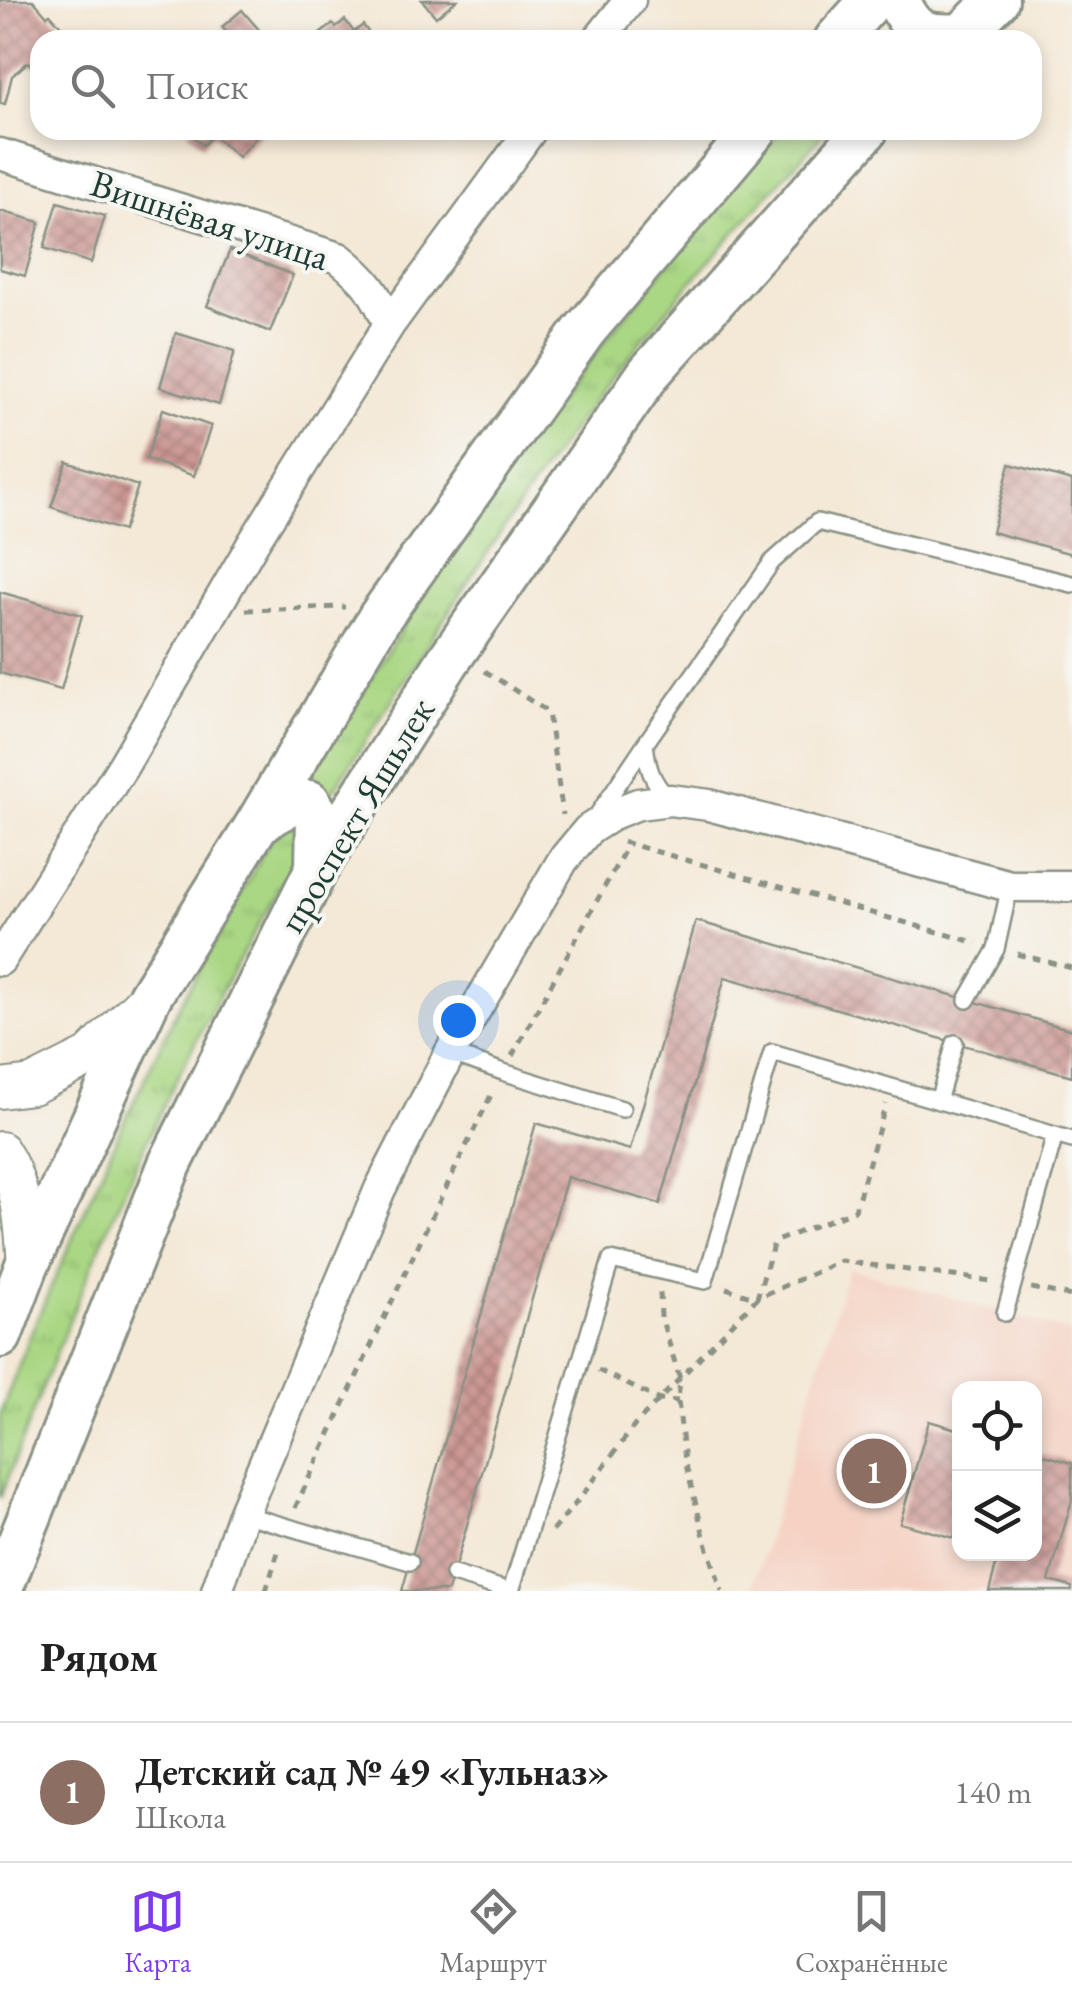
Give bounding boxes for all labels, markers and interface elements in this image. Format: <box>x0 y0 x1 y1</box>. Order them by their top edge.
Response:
search box <box>30 30 1042 140</box>
icon: search <box>65 58 120 113</box>
text: Поиск <box>145 61 248 110</box>
street label: Вишнёвая улица <box>85 158 336 281</box>
street label: проспект Яшьлек <box>266 688 445 941</box>
your location <box>433 995 484 1046</box>
map controls <box>952 1381 1042 1561</box>
button: locate <box>952 1381 1042 1471</box>
pin: 1 <box>842 1434 906 1508</box>
button: layers <box>952 1471 1042 1561</box>
text: Рядом <box>40 1629 158 1684</box>
text: Детский сад № 49 «Гульназ» <box>135 1747 609 1796</box>
text: 1 <box>64 1771 81 1813</box>
text: 140 m <box>955 1771 1032 1813</box>
text: Школа <box>135 1796 226 1838</box>
tab: Карта <box>124 1884 191 1980</box>
tab: Маршрут <box>439 1884 547 1980</box>
tab: Сохранённые <box>795 1884 948 1980</box>

